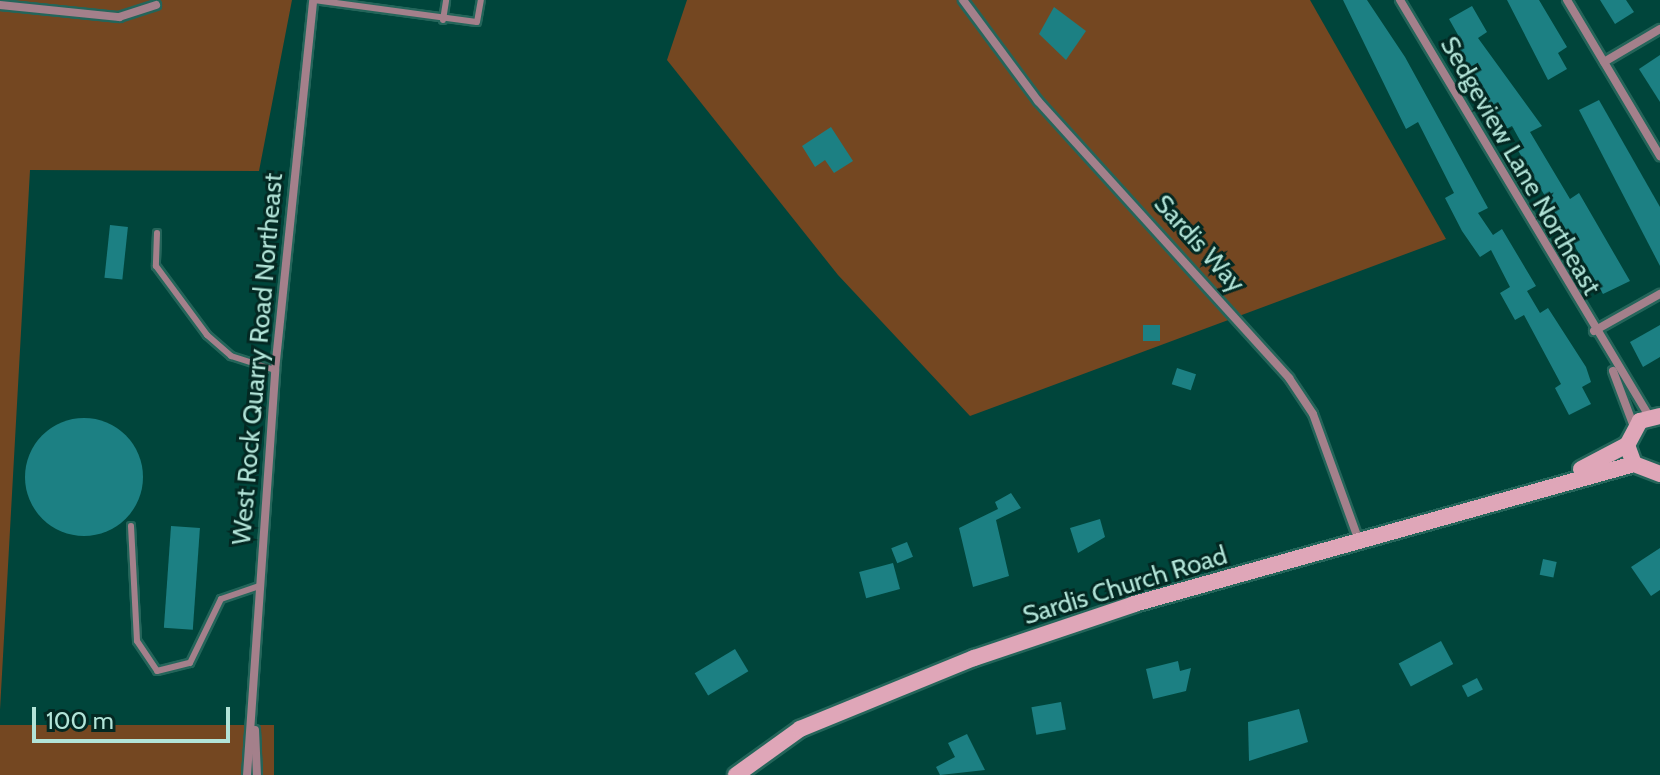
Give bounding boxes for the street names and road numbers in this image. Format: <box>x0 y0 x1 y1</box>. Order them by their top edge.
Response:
street label: Sedgeview Lane Northeast <box>1433 31 1607 301</box>
street label: West Rock Quarry Road Northeast <box>226 172 290 546</box>
street label: Sardis Way <box>1147 189 1251 299</box>
street label: Sardis Church Road <box>1019 540 1231 632</box>

